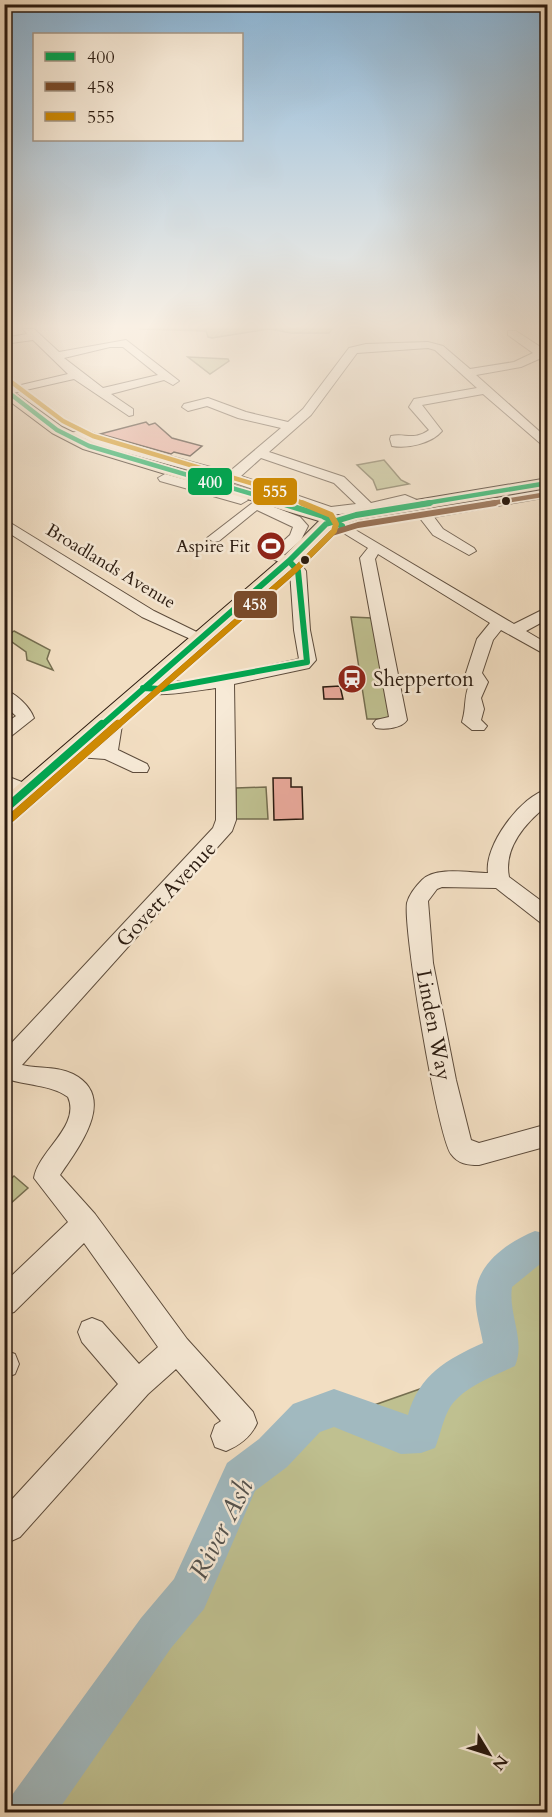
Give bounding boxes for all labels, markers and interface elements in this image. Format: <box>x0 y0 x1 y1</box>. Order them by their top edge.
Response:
legend <box>33 33 243 141</box>
text: 400 <box>87 45 115 70</box>
text: 458 <box>87 75 115 100</box>
text: 555 <box>87 105 115 130</box>
line badge: 400 <box>187 467 233 496</box>
text: 400 <box>198 472 222 494</box>
line badge: 555 <box>252 477 298 506</box>
text: 555 <box>263 481 287 503</box>
unlabelled marker <box>500 495 512 507</box>
street label: Broadlands Avenue <box>41 518 180 615</box>
sports icon: Aspire Fit <box>255 530 287 562</box>
place label: Aspire Fit <box>176 534 250 559</box>
unlabelled marker <box>299 554 311 566</box>
line badge: 458 <box>233 590 278 619</box>
text: 458 <box>243 594 267 616</box>
station icon: Shepperton <box>336 663 368 695</box>
place label: Shepperton <box>373 665 474 694</box>
street label: Govett Avenue <box>110 835 223 954</box>
street label: Linden Way <box>409 967 458 1083</box>
water label: River Ash <box>180 1473 262 1586</box>
north arrow <box>459 1724 519 1784</box>
text: N <box>487 1750 513 1775</box>

